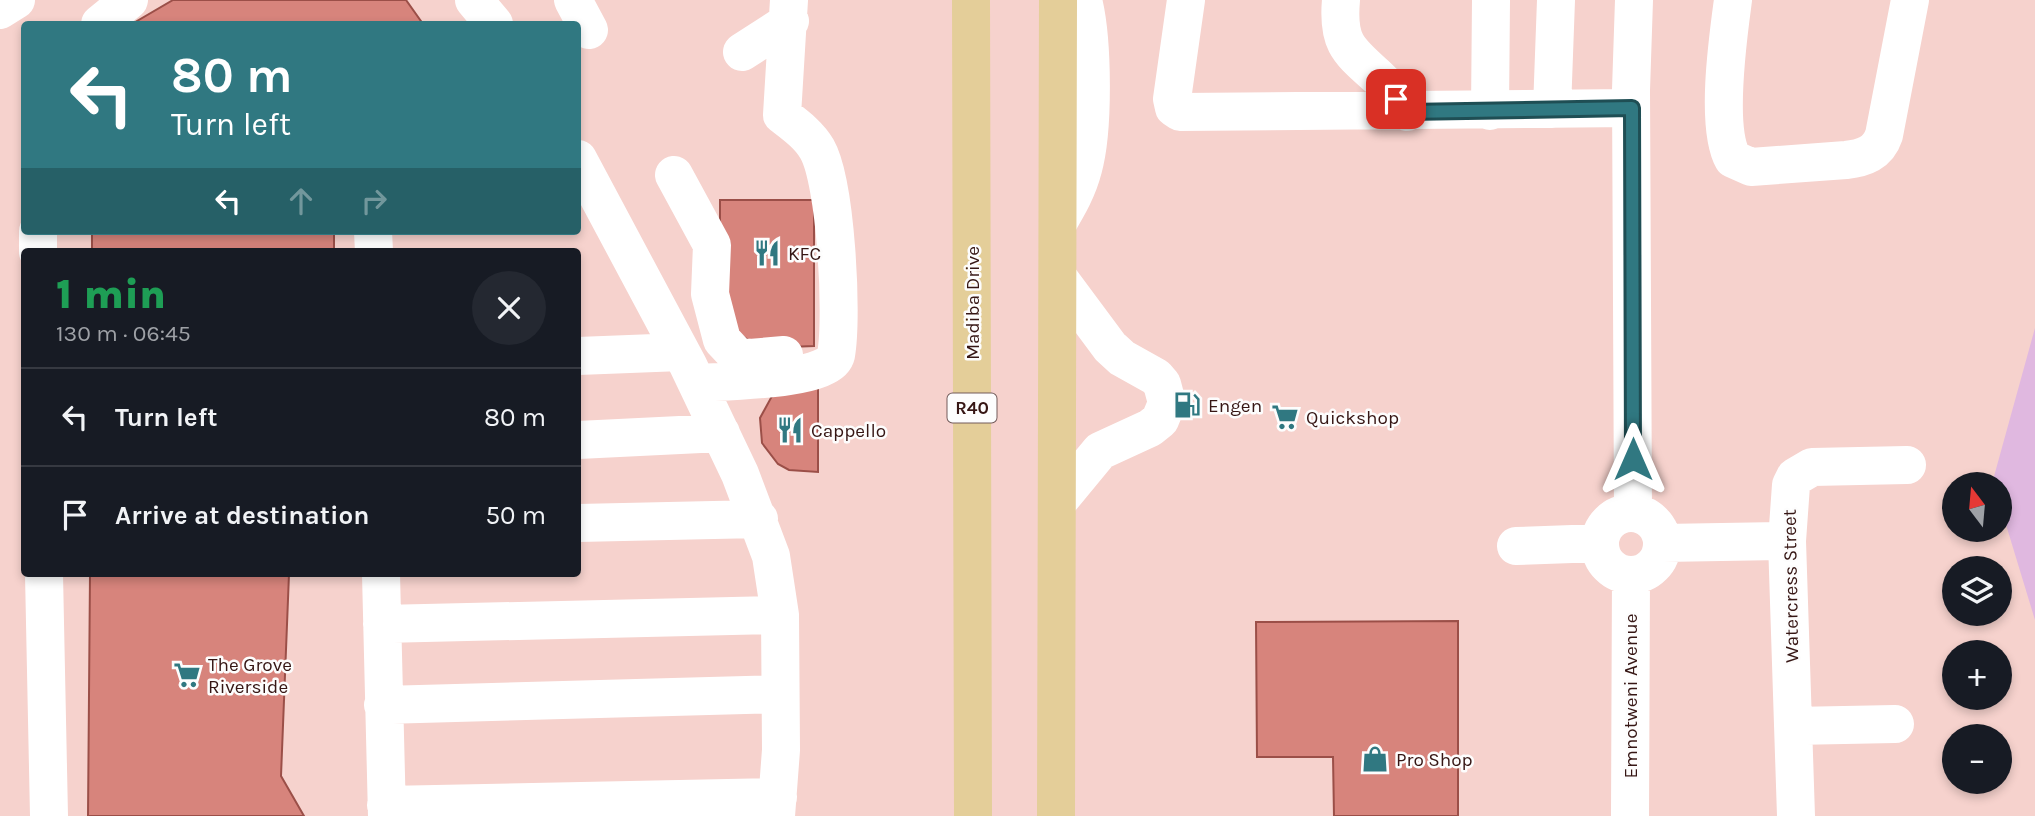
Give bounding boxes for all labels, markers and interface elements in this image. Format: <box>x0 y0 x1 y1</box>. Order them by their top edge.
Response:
text: 80 m <box>171 47 293 104</box>
icon: left <box>56 49 147 140</box>
pin <box>1366 69 1426 129</box>
icon: arrive <box>1377 80 1415 118</box>
text: Turn left <box>171 106 291 143</box>
icon: left <box>209 182 247 220</box>
icon: ahead <box>282 182 320 220</box>
icon: right <box>355 182 393 220</box>
restaurant icon: KFC <box>752 238 782 268</box>
place label: KFC <box>788 243 821 265</box>
street label: Madiba Drive <box>962 246 984 360</box>
text: 1 min <box>56 269 166 319</box>
button: close <box>472 271 546 345</box>
text: 130 m · 06:45 <box>56 320 191 347</box>
fuel station icon: Engen <box>1172 390 1202 420</box>
road number: R40 <box>948 394 996 422</box>
place label: Engen <box>1208 395 1262 417</box>
icon: left <box>56 398 94 436</box>
text: Turn left <box>115 402 217 433</box>
text: 80 m <box>484 402 546 433</box>
supermarket icon: Quickshop <box>1270 402 1300 432</box>
place label: Quickshop <box>1306 407 1399 429</box>
restaurant icon: Cappello <box>775 415 805 445</box>
place label: Cappello <box>811 420 886 442</box>
position arrow <box>1596 422 1670 496</box>
north arrow <box>1942 472 2012 542</box>
map controls <box>1942 472 2012 794</box>
icon: arrive <box>56 496 94 534</box>
text: Arrive at destination <box>115 500 369 531</box>
text: 50 m <box>485 500 546 531</box>
street label: Watercress Street <box>1779 509 1803 663</box>
button: layers <box>1942 556 2012 626</box>
street label: Emnotweni Avenue <box>1620 613 1642 779</box>
button: + <box>1942 640 2012 710</box>
place label: The Grove Riverside <box>208 654 292 698</box>
supermarket icon: The Grove Riverside <box>172 660 202 690</box>
button: − <box>1942 724 2012 794</box>
shop icon: Pro Shop <box>1360 744 1390 774</box>
place label: Pro Shop <box>1396 749 1473 771</box>

